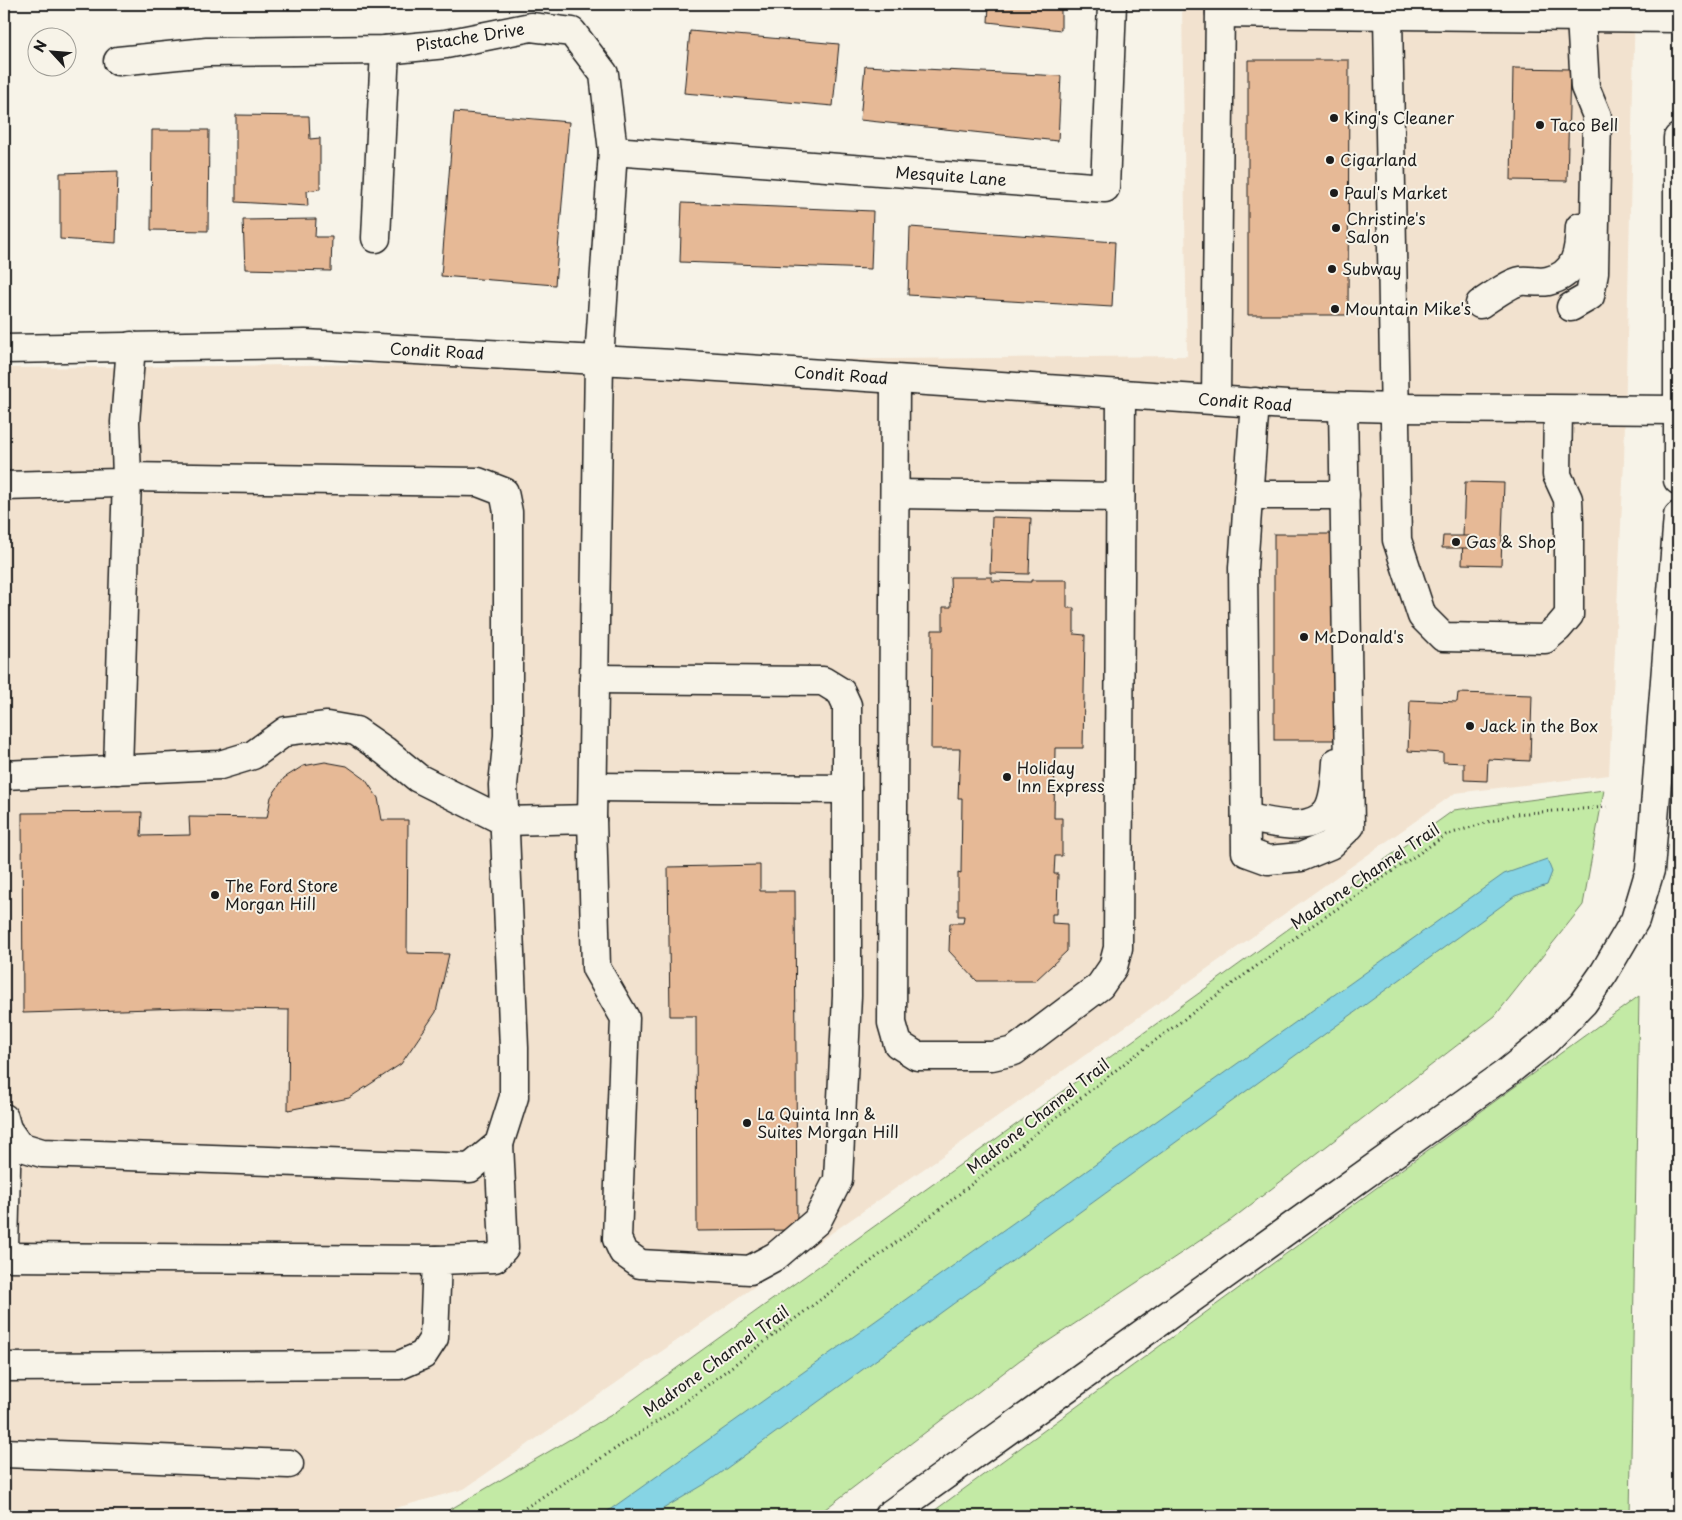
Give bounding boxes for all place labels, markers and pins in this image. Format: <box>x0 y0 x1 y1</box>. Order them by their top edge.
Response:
place label: King's Cleaner <box>1344 105 1455 129</box>
marker: King's Cleaner <box>1328 112 1340 124</box>
place label: Taco Bell <box>1550 112 1618 136</box>
marker: Taco Bell <box>1534 119 1546 131</box>
place label: Cigarland <box>1340 147 1417 171</box>
marker: Cigarland <box>1324 154 1336 166</box>
place label: Paul's Market <box>1344 180 1448 204</box>
marker: Paul's Market <box>1328 187 1340 199</box>
place label: Christine's Salon <box>1346 206 1426 248</box>
marker: Christine's Salon <box>1330 222 1342 234</box>
place label: Subway <box>1342 256 1401 280</box>
marker: Subway <box>1326 263 1338 275</box>
place label: Mountain Mike's <box>1345 296 1471 320</box>
marker: Mountain Mike's <box>1329 303 1341 315</box>
place label: Gas & Shop <box>1466 529 1556 553</box>
marker: Gas & Shop <box>1450 536 1462 548</box>
place label: McDonald's <box>1314 624 1404 648</box>
marker: McDonald's <box>1298 631 1310 643</box>
place label: Jack in the Box <box>1480 713 1598 737</box>
marker: Jack in the Box <box>1464 720 1476 732</box>
place label: Holiday Inn Express <box>1017 755 1104 797</box>
marker: Holiday Inn Express <box>1001 771 1013 783</box>
place label: The Ford Store Morgan Hill <box>225 873 338 915</box>
marker: The Ford Store Morgan Hill <box>209 889 221 901</box>
place label: La Quinta Inn & Suites Morgan Hill <box>757 1101 899 1143</box>
marker: La Quinta Inn & Suites Morgan Hill <box>741 1117 753 1129</box>

